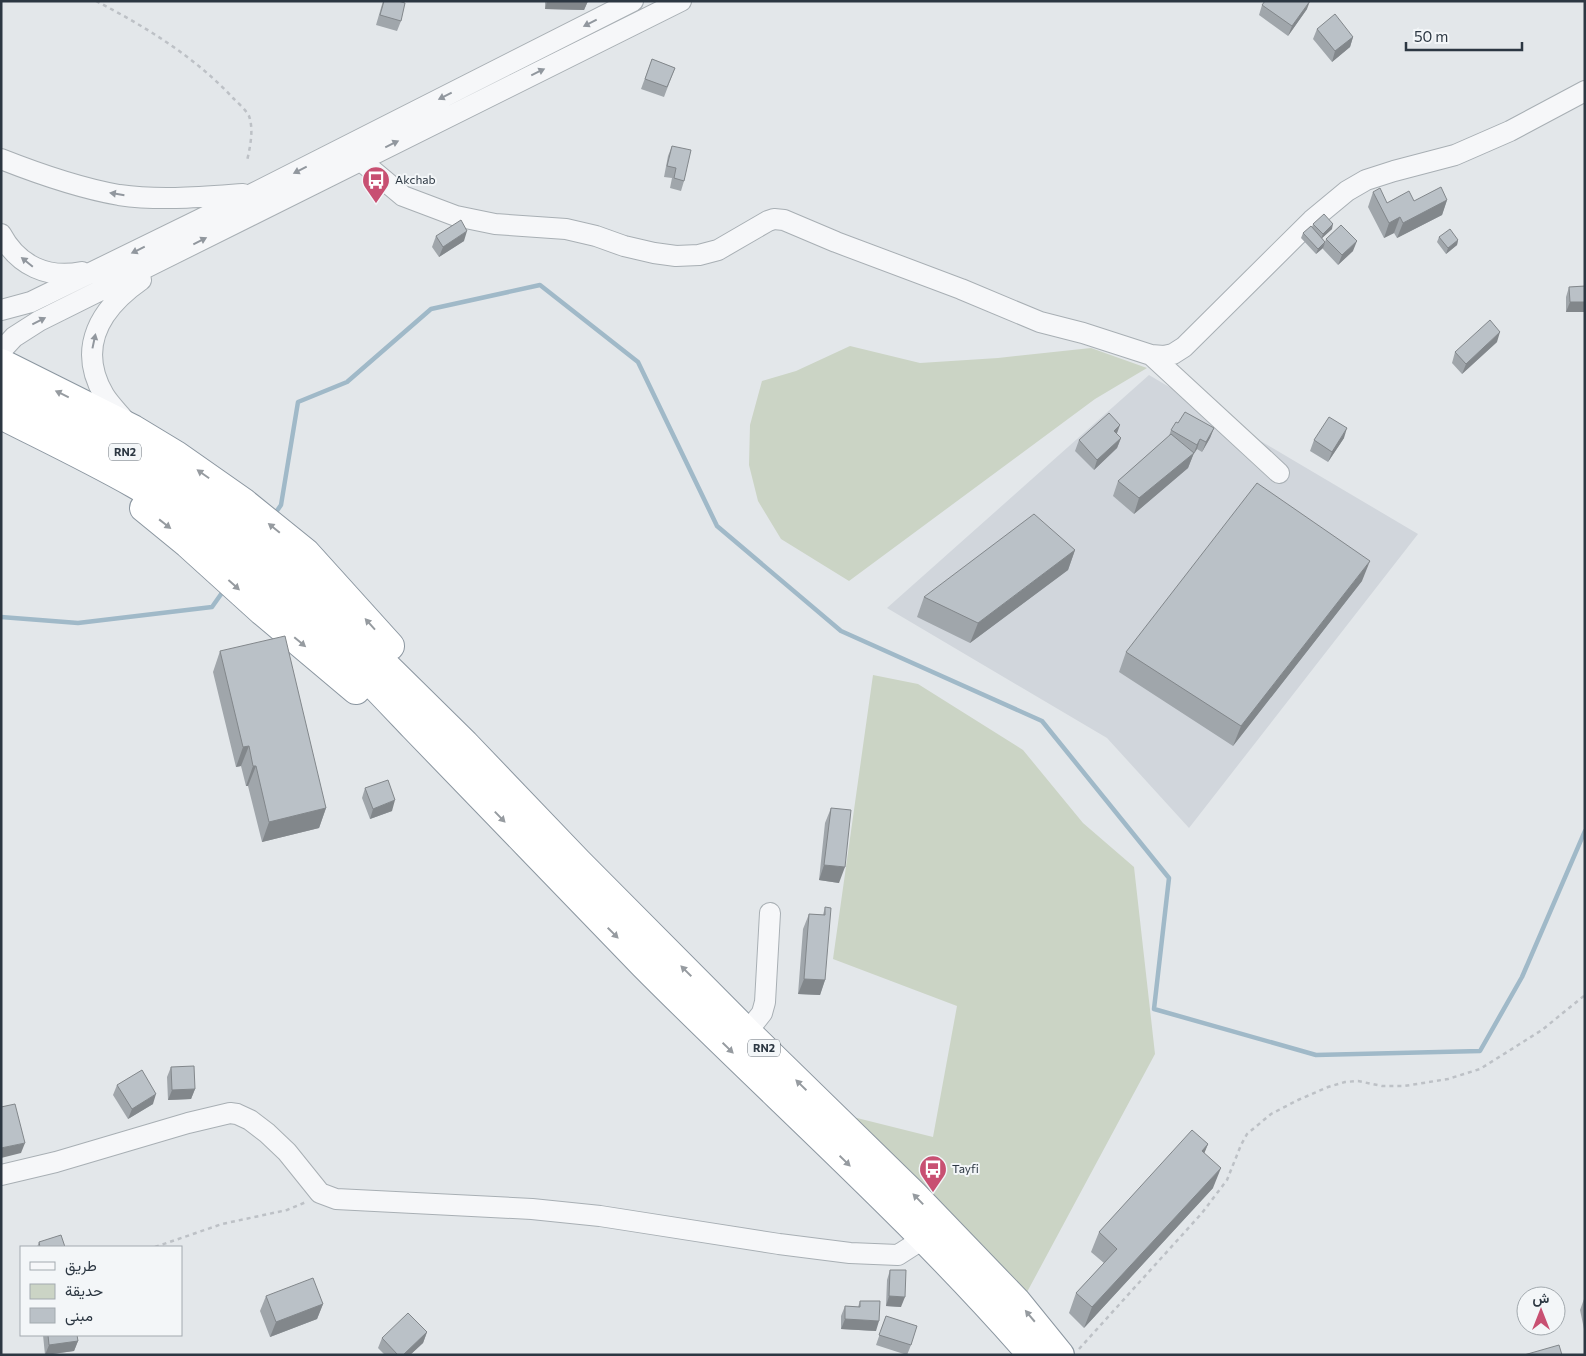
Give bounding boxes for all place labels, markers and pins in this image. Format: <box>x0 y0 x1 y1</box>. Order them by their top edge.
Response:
bus stop icon: Akchab <box>361 165 391 204</box>
place label: Akchab <box>395 172 436 186</box>
bus stop icon: Tayfi <box>918 1154 948 1193</box>
place label: Tayfi <box>952 1161 979 1175</box>

